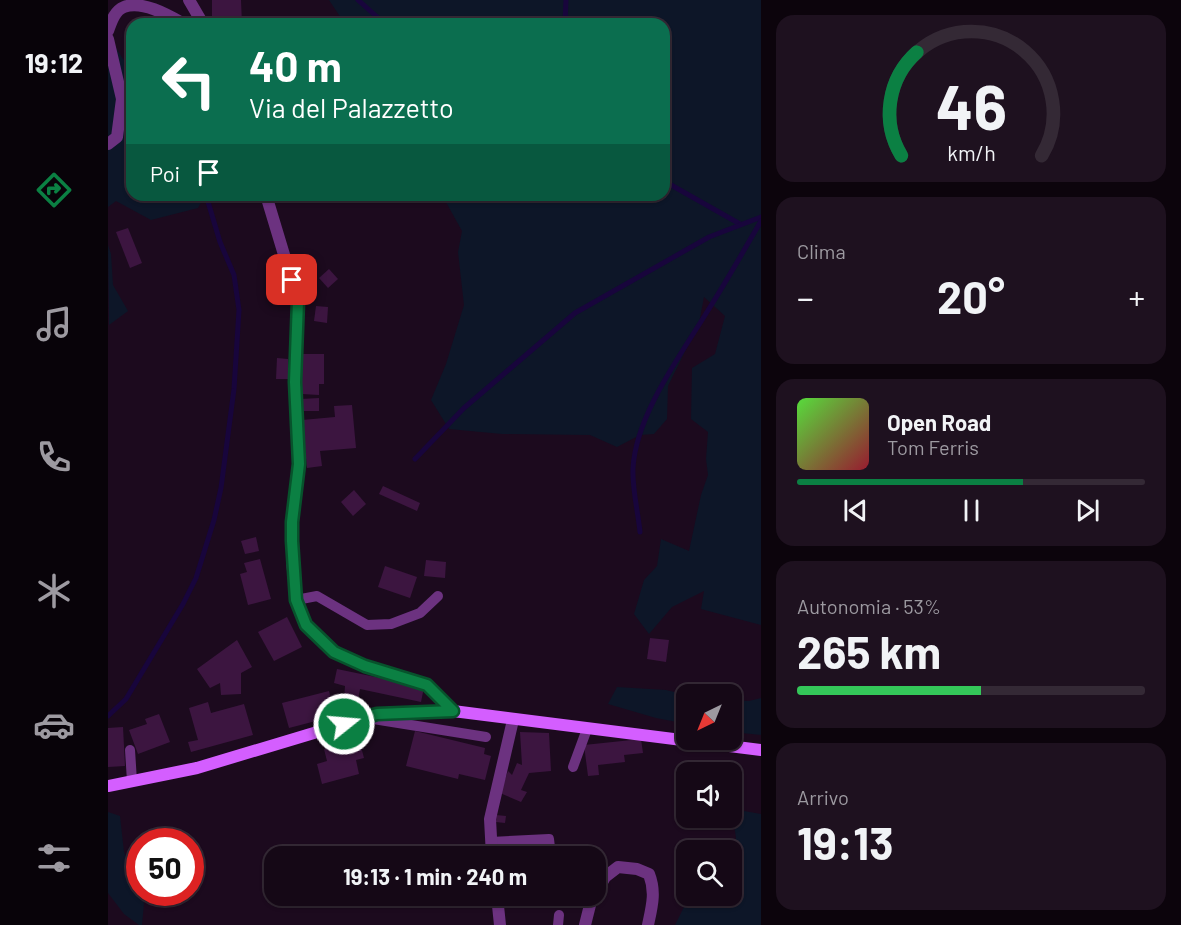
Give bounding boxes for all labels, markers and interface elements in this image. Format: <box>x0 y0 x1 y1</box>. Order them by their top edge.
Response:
text: 40 m <box>249 40 342 90</box>
icon: left <box>150 42 228 120</box>
text: 19:12 <box>25 46 83 78</box>
text: 46 <box>935 68 1007 142</box>
text: Via del Palazzetto <box>249 91 454 123</box>
text: km/h <box>947 140 995 165</box>
icon: arrive <box>192 156 225 189</box>
text: Poi <box>150 160 180 186</box>
icon: directions <box>33 169 75 211</box>
text: Clima <box>797 239 846 263</box>
pin <box>266 254 317 305</box>
icon: arrive <box>275 263 308 296</box>
text: 20° <box>937 269 1005 323</box>
text: − <box>797 277 814 317</box>
text: + <box>1129 277 1145 317</box>
icon: music <box>33 303 75 345</box>
text: Open Road <box>887 409 991 435</box>
text: Tom Ferris <box>887 435 979 459</box>
icon: phone <box>33 436 75 478</box>
icon: previous <box>839 494 872 527</box>
icon: pause <box>955 494 988 527</box>
icon: next <box>1071 494 1104 527</box>
icon: climate <box>33 570 75 612</box>
text: Autonomia · 53% <box>797 594 941 618</box>
text: 265 km <box>797 624 941 678</box>
north arrow <box>676 684 742 750</box>
map controls <box>676 684 742 906</box>
position arrow <box>312 692 376 756</box>
icon: car <box>33 704 75 746</box>
button: sound <box>676 762 742 828</box>
text: Arrivo <box>797 785 849 809</box>
text: 19:13 <box>797 815 893 869</box>
speed limit sign: 50 <box>126 828 204 906</box>
icon: filters <box>33 837 75 879</box>
button: search <box>676 840 742 906</box>
text: 19:13 · 1 min · 240 m <box>343 863 527 889</box>

